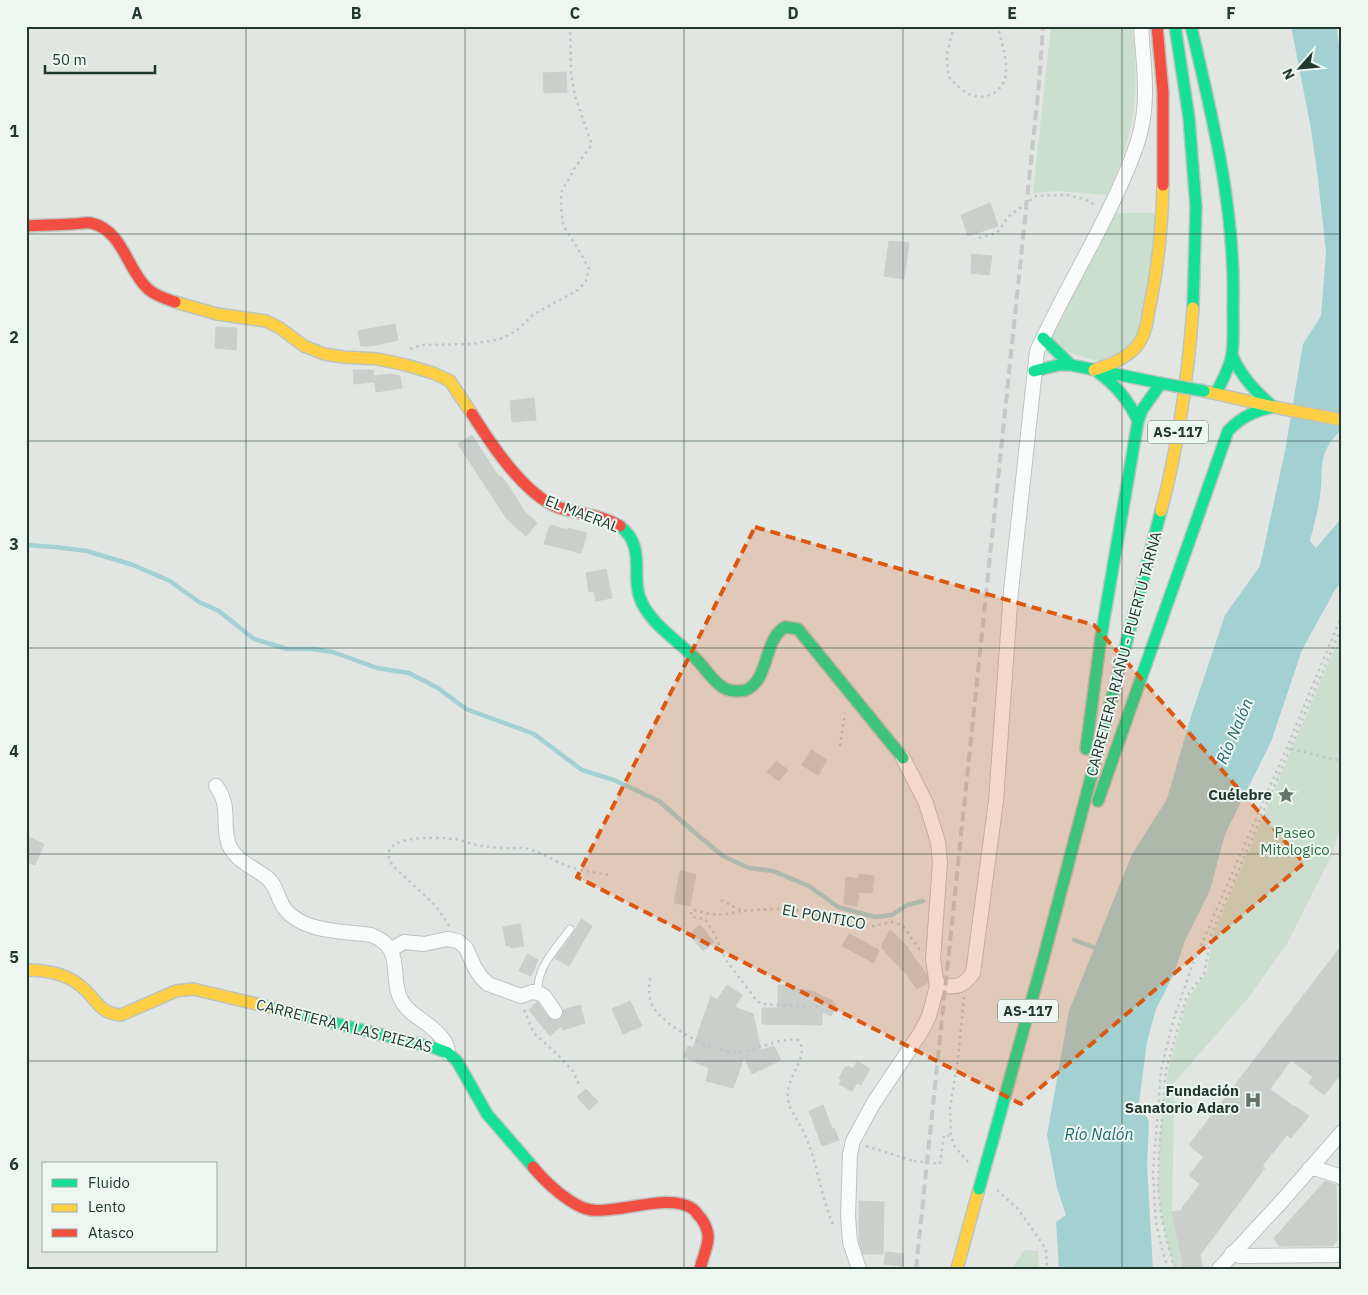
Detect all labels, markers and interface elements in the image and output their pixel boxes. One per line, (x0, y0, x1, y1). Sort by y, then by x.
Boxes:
text: A (132, 3, 143, 23)
text: B (351, 3, 362, 23)
text: C (570, 3, 580, 23)
text: D (787, 3, 799, 23)
text: E (1007, 3, 1017, 23)
text: F (1226, 3, 1236, 23)
scale bar (45, 42, 155, 74)
north arrow (1276, 42, 1326, 92)
text: 50 m (52, 50, 87, 69)
text: N (1278, 65, 1299, 83)
text: 1 (9, 121, 19, 141)
text: 2 (9, 327, 19, 347)
road number: AS-117 (1148, 421, 1208, 444)
street label: EL MAERAL (543, 491, 622, 536)
street label: CARRETERA RIAÑU - PUERTU TARNA (1082, 529, 1165, 778)
text: 3 (9, 534, 19, 554)
water label: Río Nalón (1211, 695, 1257, 767)
text: 4 (9, 741, 19, 761)
place label: Cuélebre (1208, 785, 1272, 804)
place icon: Cuélebre (1276, 785, 1296, 805)
park label: Paseo Mitologico (1260, 823, 1330, 859)
street label: EL PONTICO (781, 900, 867, 933)
text: 5 (9, 947, 19, 967)
street label: CARRETERA A LAS PIEZAS (254, 994, 434, 1057)
road number: AS-117 (998, 999, 1058, 1022)
place label: Fundación Sanatorio Adaro (1125, 1081, 1239, 1117)
hospital icon: Fundación Sanatorio Adaro (1243, 1090, 1263, 1110)
water label: Río Nalón (1064, 1124, 1134, 1144)
text: 6 (9, 1154, 19, 1174)
legend (42, 1162, 218, 1252)
text: Fluido (88, 1173, 130, 1192)
text: Lento (88, 1197, 126, 1216)
text: Atasco (88, 1223, 134, 1242)

